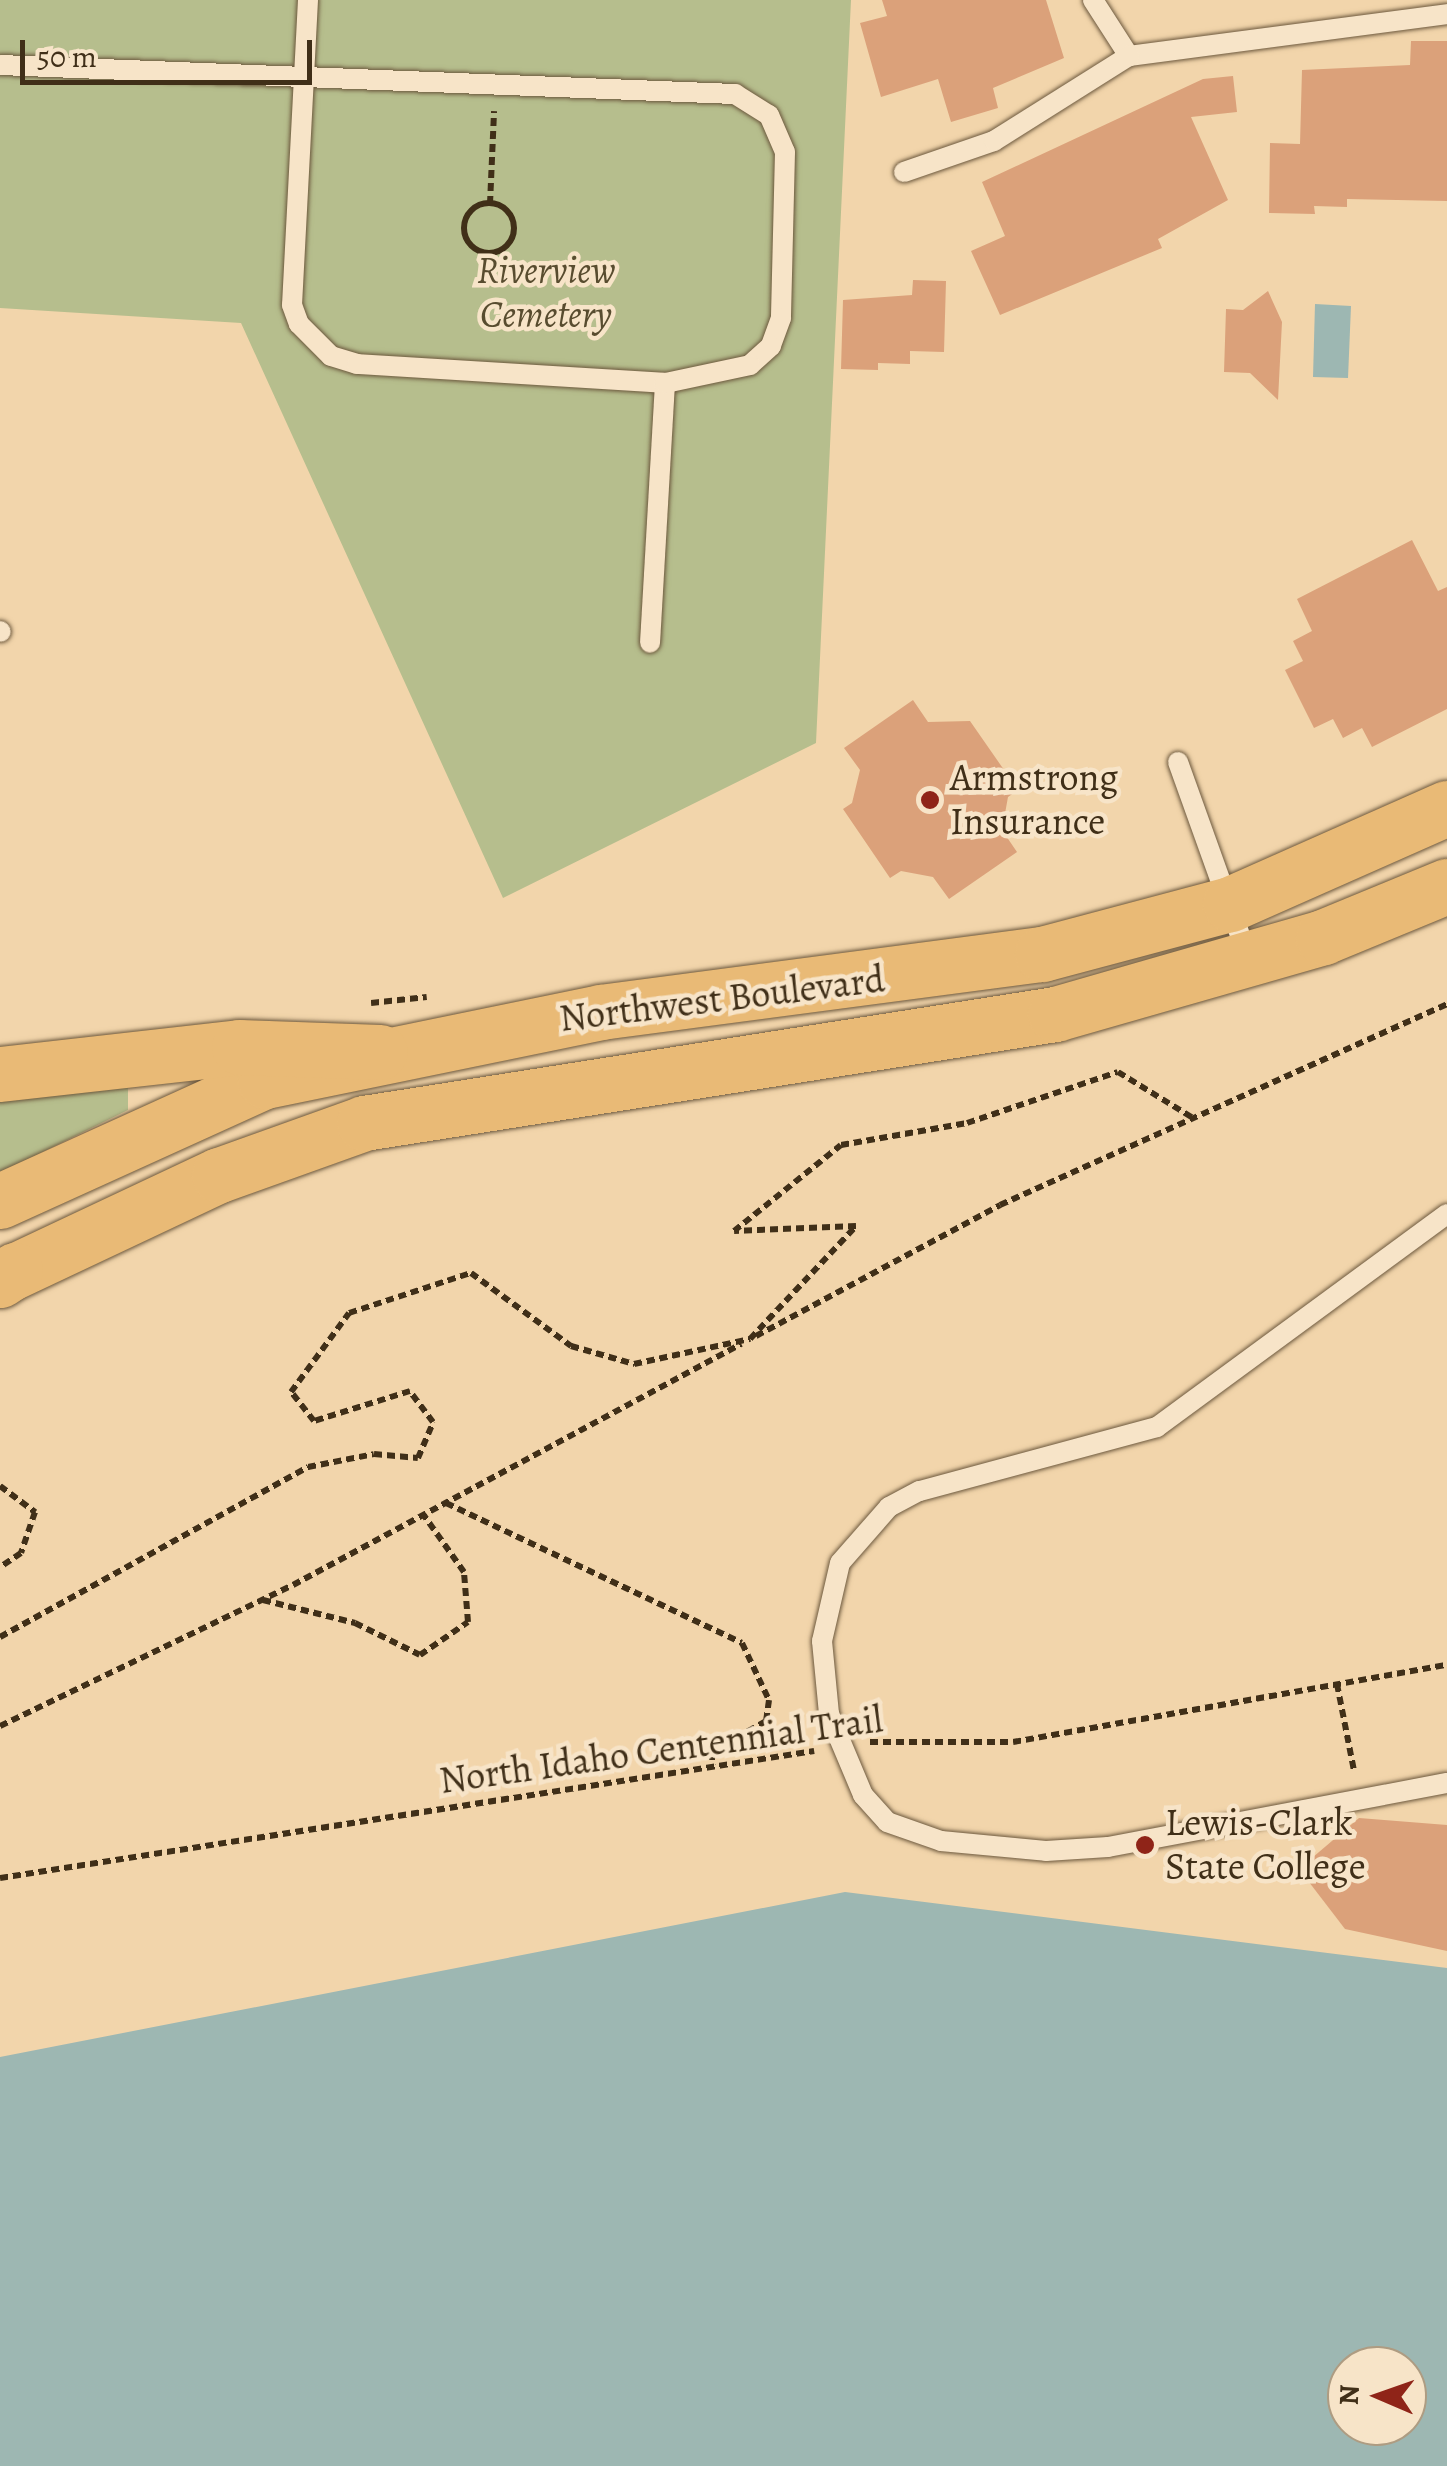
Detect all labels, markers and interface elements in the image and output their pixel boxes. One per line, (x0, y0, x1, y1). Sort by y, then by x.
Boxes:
scale bar (25, 20, 318, 82)
text: 50 m (37, 37, 97, 77)
park label: Riverview Cemetery (477, 248, 615, 338)
place label: Armstrong Insurance (950, 755, 1118, 844)
marker: Armstrong Insurance (919, 789, 941, 811)
street label: Northwest Boulevard (557, 956, 887, 1042)
street label: North Idaho Centennial Trail (437, 1696, 885, 1804)
place label: Lewis-Clark State College (1165, 1800, 1366, 1890)
marker: Lewis-Clark State College (1134, 1834, 1156, 1856)
north arrow (1327, 2346, 1427, 2446)
text: N (1330, 2384, 1368, 2406)

